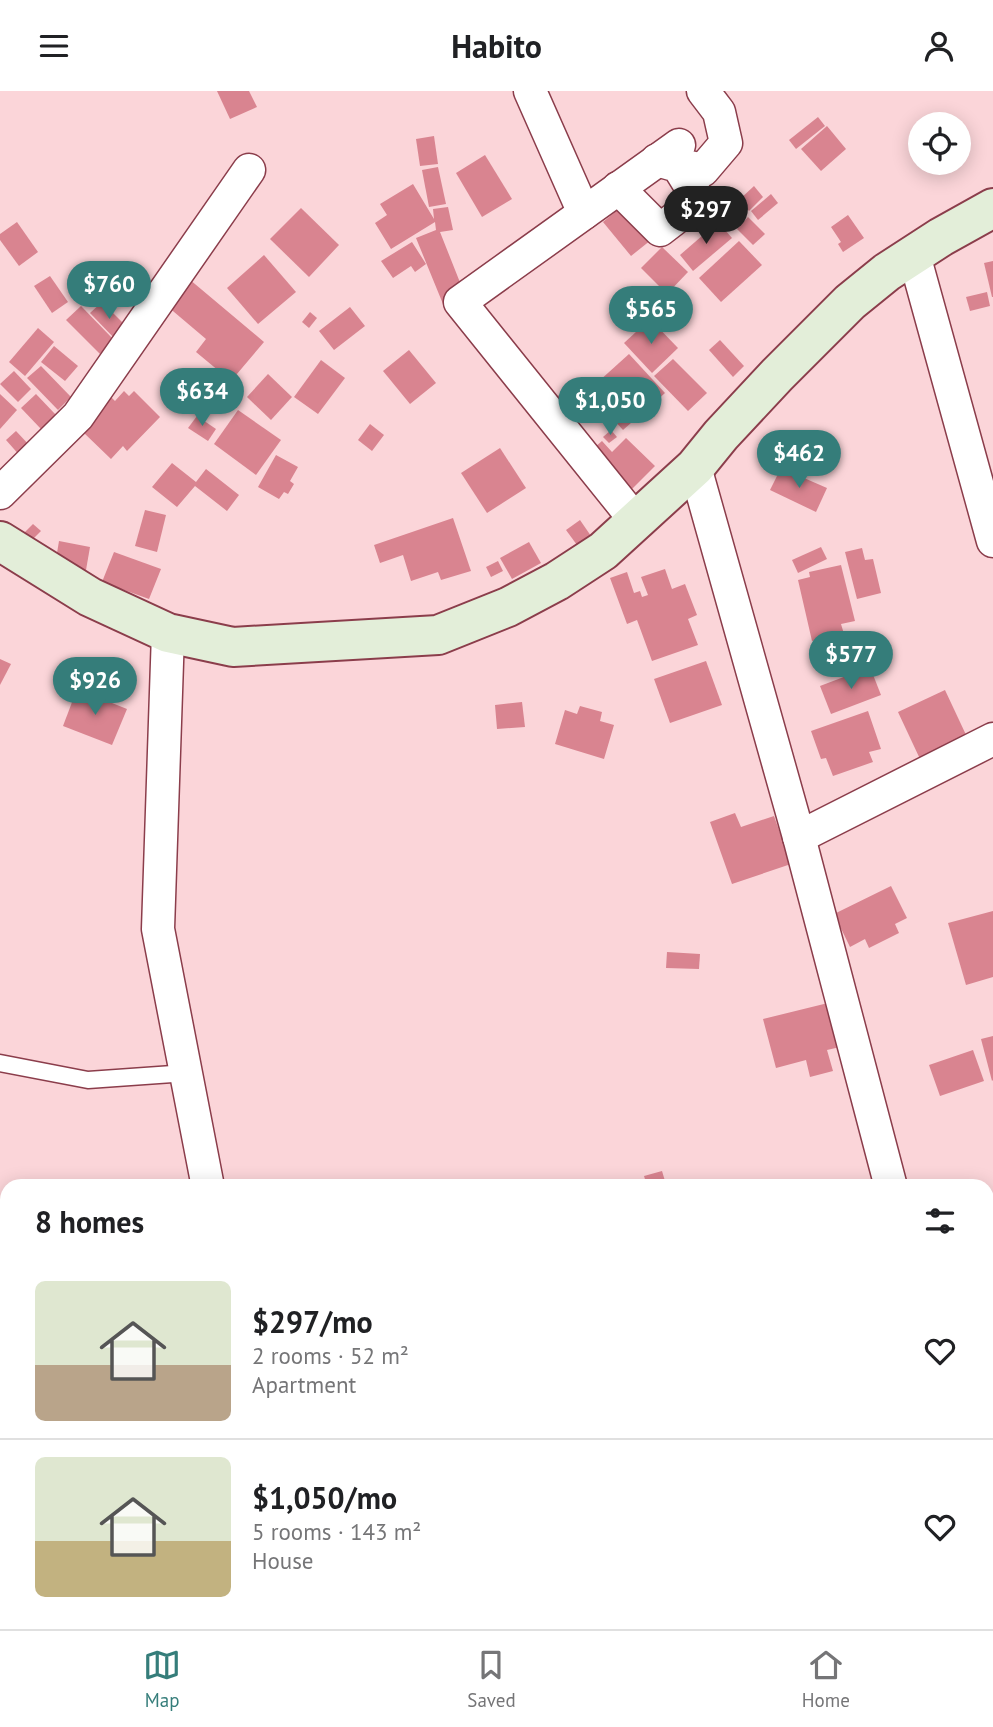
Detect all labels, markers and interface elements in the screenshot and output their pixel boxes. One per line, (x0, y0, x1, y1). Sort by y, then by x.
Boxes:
text: Habito (451, 25, 542, 67)
icon: menu (35, 27, 73, 65)
icon: person (920, 27, 958, 65)
map controls (908, 112, 971, 175)
button: locate (908, 112, 971, 175)
pin: $297 (665, 187, 747, 246)
text: $297 (680, 194, 732, 223)
pin: $760 (68, 261, 150, 321)
text: $760 (83, 269, 135, 298)
pin: $565 (610, 287, 692, 346)
text: $565 (625, 294, 677, 323)
pin: $634 (161, 369, 243, 428)
text: $634 (176, 376, 228, 405)
pin: $1,050 (553, 377, 667, 437)
text: $1,050 (574, 385, 646, 414)
pin: $462 (758, 431, 840, 490)
text: $462 (773, 438, 825, 467)
pin: $577 (810, 631, 892, 691)
text: $577 (825, 639, 877, 668)
pin: $926 (54, 657, 136, 717)
text: $926 (69, 665, 121, 694)
text: 8 homes (35, 1202, 144, 1241)
icon: filters (921, 1202, 959, 1240)
text: $297/mo (252, 1302, 373, 1341)
icon: home (91, 1309, 175, 1393)
icon: heart (921, 1332, 959, 1370)
text: 2 rooms · 52 m² (252, 1341, 409, 1370)
text: Apartment (252, 1370, 356, 1399)
text: $1,050/mo (252, 1478, 397, 1517)
icon: home (91, 1485, 175, 1569)
icon: heart (921, 1508, 959, 1546)
text: 5 rooms · 143 m² (252, 1517, 421, 1546)
text: House (252, 1546, 314, 1575)
tab: Map (143, 1646, 181, 1712)
tab: Saved (467, 1646, 516, 1712)
tab: Home (802, 1646, 850, 1712)

